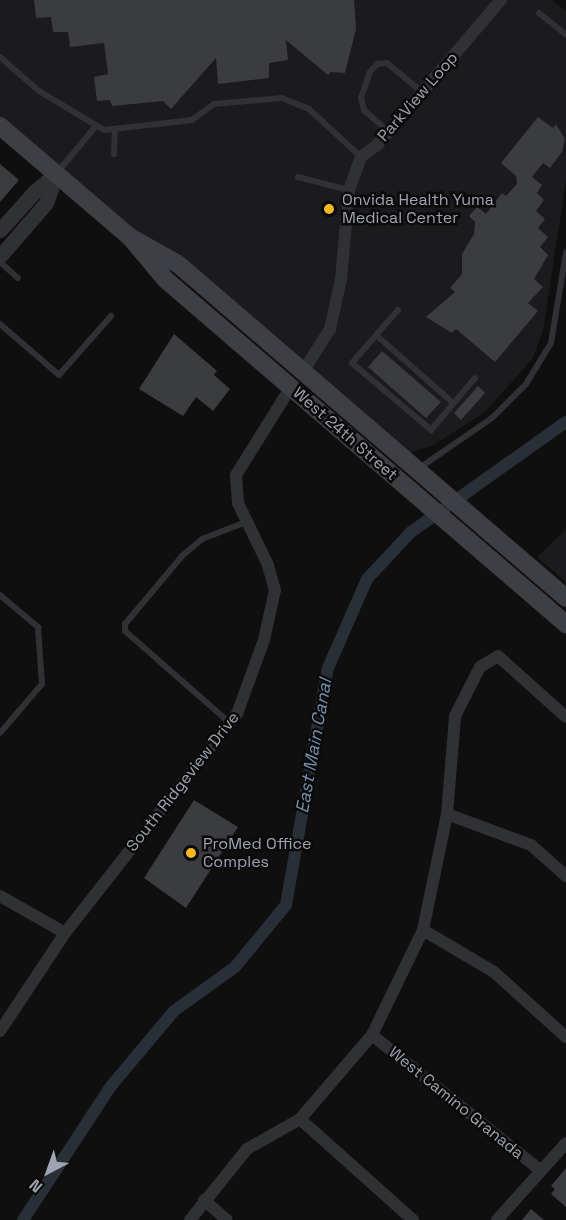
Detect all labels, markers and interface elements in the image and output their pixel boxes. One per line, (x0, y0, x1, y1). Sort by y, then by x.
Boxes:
street label: ParkView Loop (374, 48, 462, 146)
place label: Onvida Health Yuma Medical Center (342, 190, 494, 228)
marker: Onvida Health Yuma Medical Center (320, 200, 338, 218)
street label: West 24th Street (289, 383, 401, 485)
water label: East Main Canal (292, 677, 336, 815)
street label: South Ridgeview Drive (123, 708, 243, 856)
place label: ProMed Office Comples (203, 834, 311, 872)
marker: ProMed Office Comples (184, 846, 198, 860)
street label: West Camino Granada (385, 1043, 527, 1163)
north arrow (18, 1142, 78, 1202)
text: N (25, 1175, 47, 1197)

